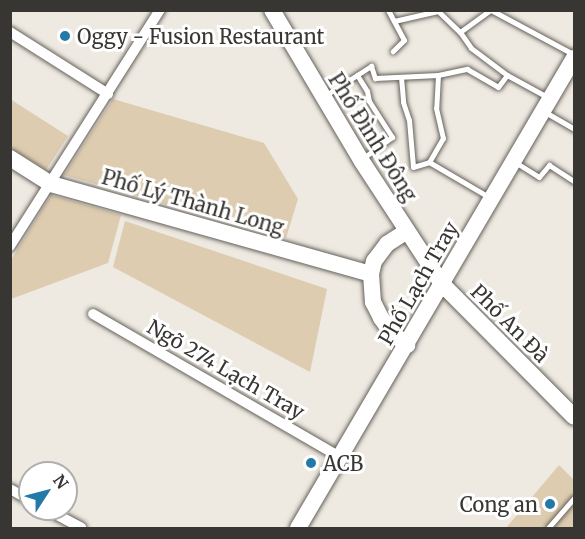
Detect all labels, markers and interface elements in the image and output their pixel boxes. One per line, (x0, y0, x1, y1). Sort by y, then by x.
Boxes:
place label: Oggy - Fusion Restaurant (77, 24, 324, 48)
marker: Oggy - Fusion Restaurant (58, 29, 72, 43)
street label: Phố Đình Đông (324, 68, 422, 206)
street label: Phố Lý Thành Long (99, 165, 287, 239)
street label: Phố Lạch Tray (373, 217, 463, 349)
street label: Phố An Đà (466, 279, 554, 367)
street label: Ngõ 274 Lạch Tray (143, 314, 309, 424)
place label: ACB (323, 451, 363, 475)
marker: ACB (304, 456, 318, 470)
north arrow (18, 461, 78, 521)
text: N (49, 471, 73, 493)
place label: Cong an (460, 492, 538, 516)
marker: Cong an (543, 497, 557, 511)

